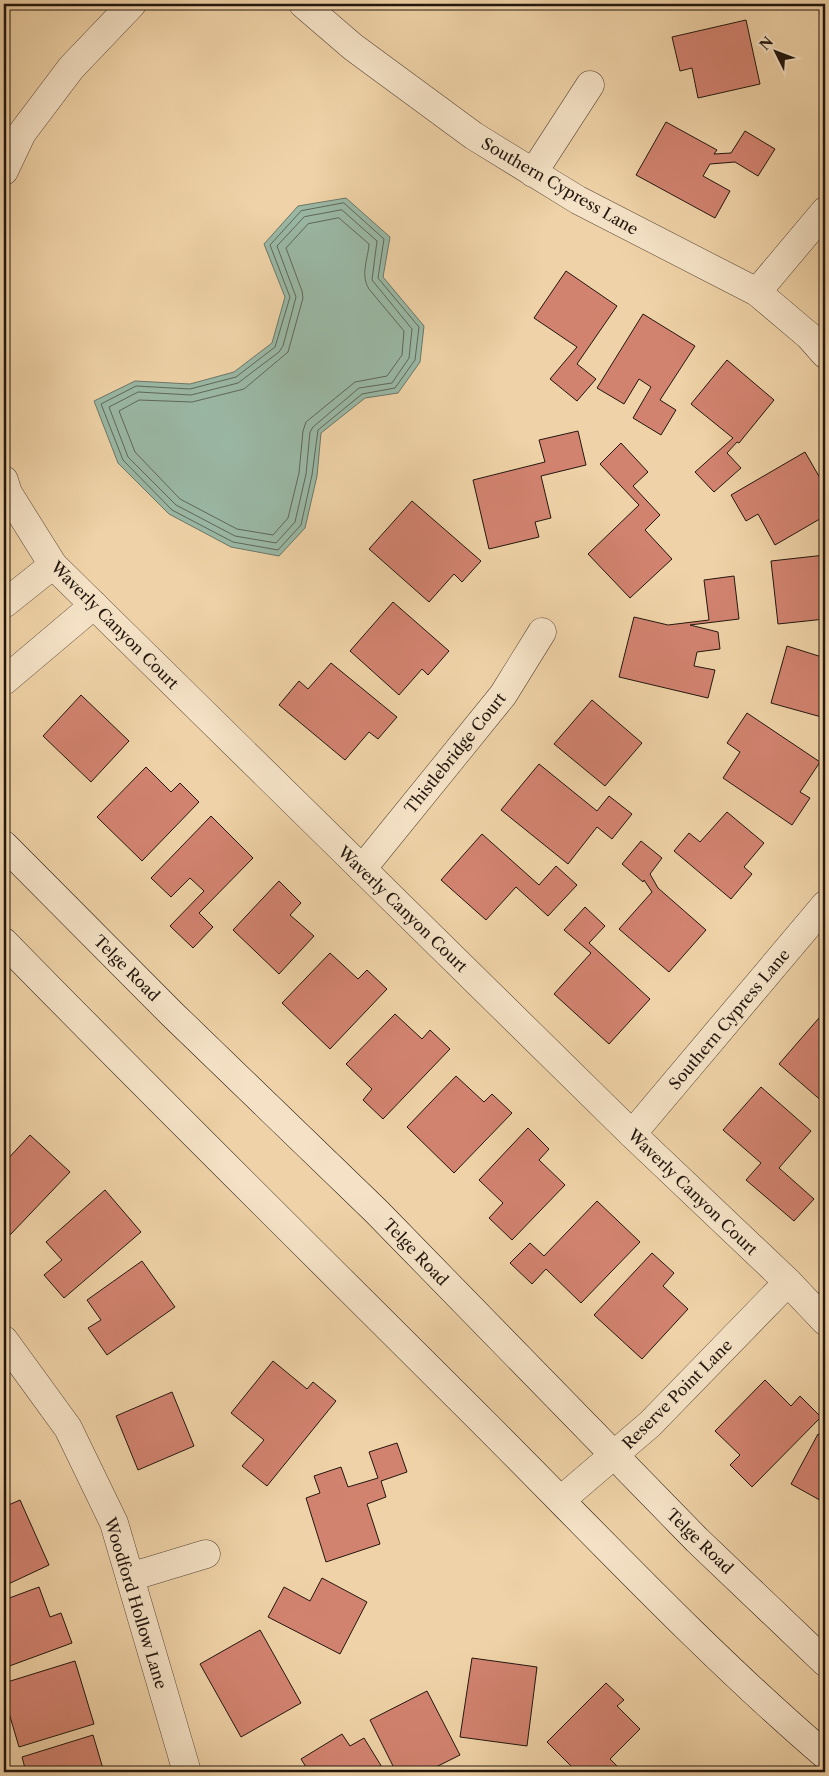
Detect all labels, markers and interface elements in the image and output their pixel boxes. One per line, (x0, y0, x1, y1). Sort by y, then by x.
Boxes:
north arrow (752, 28, 802, 78)
text: N (756, 33, 777, 54)
street label: Southern Cypress Lane (478, 133, 642, 239)
street label: Waverly Canyon Court (46, 556, 183, 693)
street label: Thistlebridge Court (400, 688, 510, 818)
street label: Waverly Canyon Court (333, 841, 472, 976)
street label: Telge Road (90, 931, 164, 1005)
street label: Southern Cypress Lane (664, 945, 794, 1093)
street label: Waverly Canyon Court (623, 1124, 762, 1259)
street label: Telge Road (379, 1214, 453, 1290)
street label: Reserve Point Lane (618, 1335, 736, 1453)
street label: Telge Road (662, 1504, 738, 1578)
street label: Woodford Hollow Lane (100, 1514, 172, 1691)

